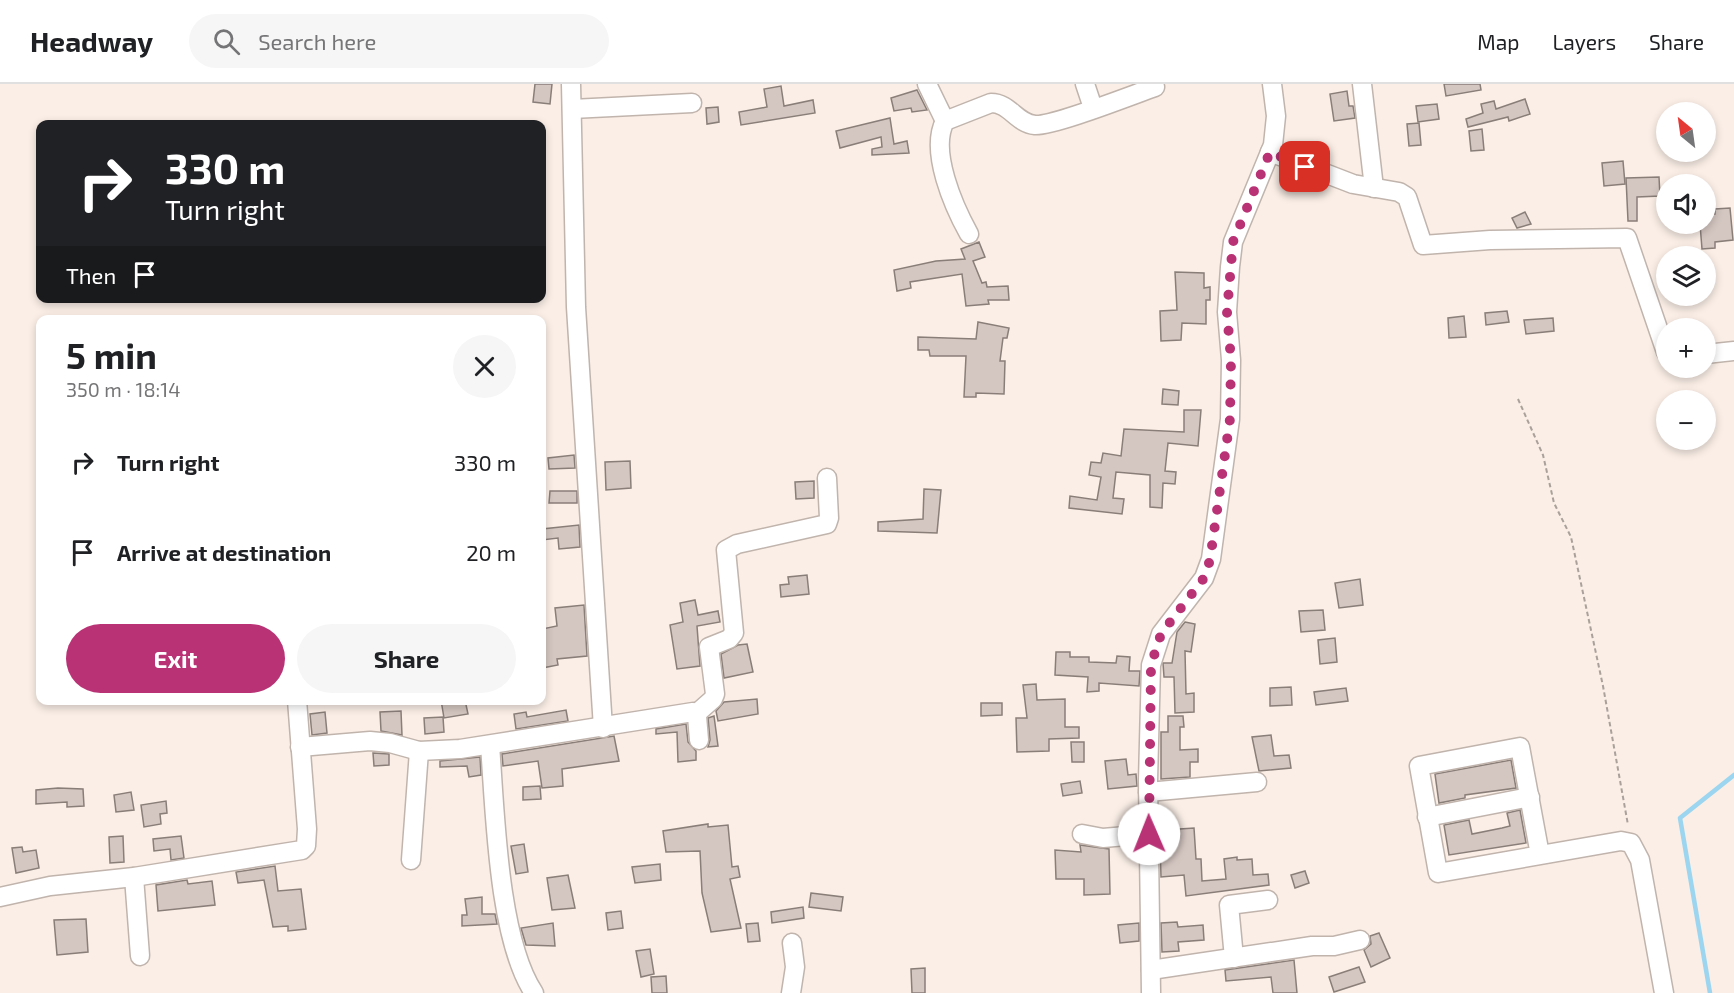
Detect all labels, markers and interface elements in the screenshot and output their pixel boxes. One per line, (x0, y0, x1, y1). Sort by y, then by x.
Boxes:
search box (189, 14, 609, 68)
text: Headway (30, 24, 153, 58)
icon: search (210, 25, 243, 58)
text: Search here (258, 28, 376, 54)
text: Map (1477, 29, 1519, 54)
text: Layers (1552, 29, 1616, 54)
text: Share (1649, 29, 1704, 54)
north arrow (1656, 102, 1716, 162)
map controls (1656, 102, 1716, 450)
pin (1279, 141, 1330, 192)
text: 330 m (165, 142, 285, 192)
icon: right (66, 144, 144, 222)
icon: arrive (1288, 150, 1321, 183)
button: sound (1656, 174, 1716, 234)
text: Turn right (165, 193, 285, 225)
button: layers (1656, 246, 1716, 306)
icon: arrive (128, 258, 161, 291)
text: Then (66, 262, 116, 288)
button: + (1656, 318, 1716, 378)
text: 5 min (66, 333, 157, 376)
button: close (453, 335, 516, 398)
text: 350 m · 18:14 (66, 377, 181, 401)
button: − (1656, 390, 1716, 450)
icon: right (66, 446, 99, 479)
text: Turn right (117, 449, 219, 475)
text: 330 m (454, 449, 516, 475)
icon: arrive (66, 536, 99, 569)
text: Arrive at destination (117, 539, 331, 565)
text: 20 m (466, 539, 516, 565)
button: Exit (66, 624, 285, 693)
button: Share (297, 624, 516, 693)
position arrow (1117, 802, 1181, 866)

